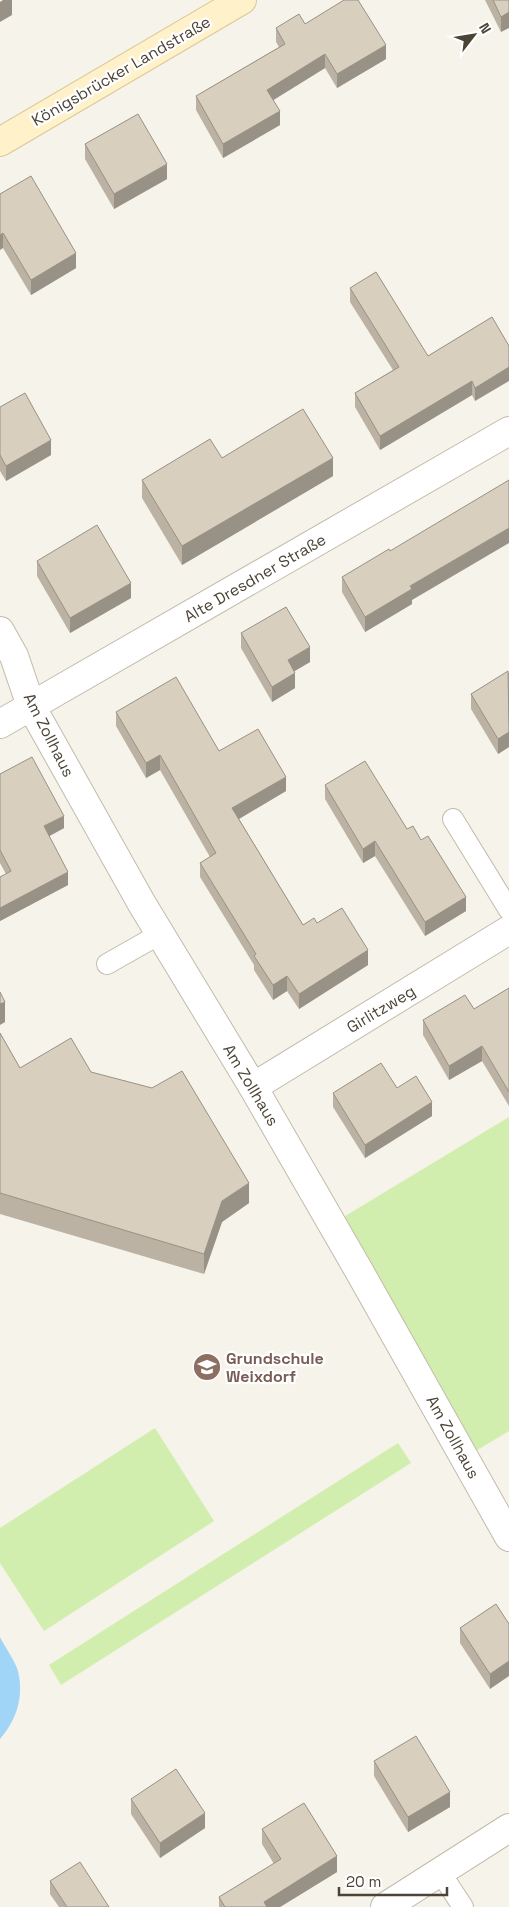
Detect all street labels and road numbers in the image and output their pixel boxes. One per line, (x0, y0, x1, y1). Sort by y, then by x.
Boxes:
street label: Königsbrücker Landstraße (28, 11, 214, 131)
street label: Alte Dresdner Straße (180, 529, 330, 627)
street label: Am Zollhaus (19, 689, 79, 781)
street label: Girlitzweg (343, 980, 419, 1038)
street label: Am Zollhaus (218, 1040, 284, 1130)
street label: Am Zollhaus (422, 1392, 484, 1482)

